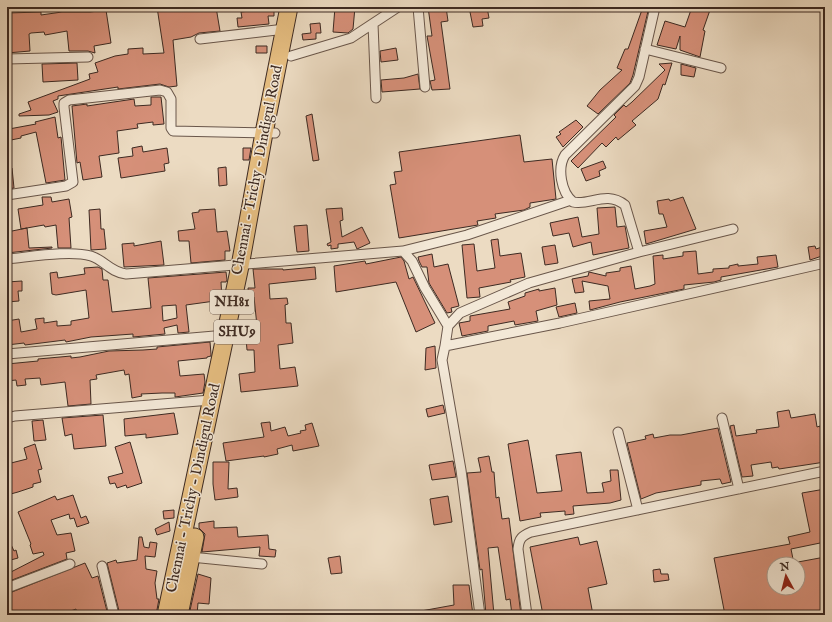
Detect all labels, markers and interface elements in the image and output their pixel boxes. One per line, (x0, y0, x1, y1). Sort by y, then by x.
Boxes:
street label: Chennai - Trichy - Dindigul Road (227, 63, 287, 276)
road number: NH81 (210, 290, 254, 314)
road number: SHU9 (214, 320, 260, 344)
street label: Chennai - Trichy - Dindigul Road (162, 381, 225, 594)
north arrow (766, 556, 806, 596)
text: N (778, 559, 791, 575)

